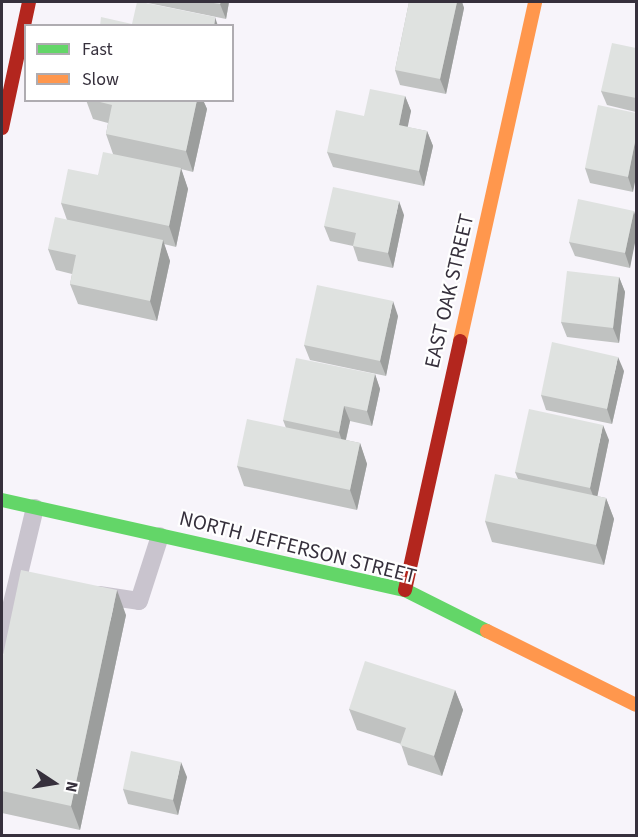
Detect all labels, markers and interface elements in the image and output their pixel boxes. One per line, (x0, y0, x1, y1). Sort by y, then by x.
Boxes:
legend (24, 24, 234, 102)
text: Fast (82, 37, 113, 62)
text: Slow (82, 67, 119, 92)
street label: EAST OAK STREET (419, 211, 479, 371)
street label: NORTH JEFFERSON STREET (177, 505, 419, 589)
north arrow (24, 753, 84, 813)
text: N (60, 779, 83, 794)

